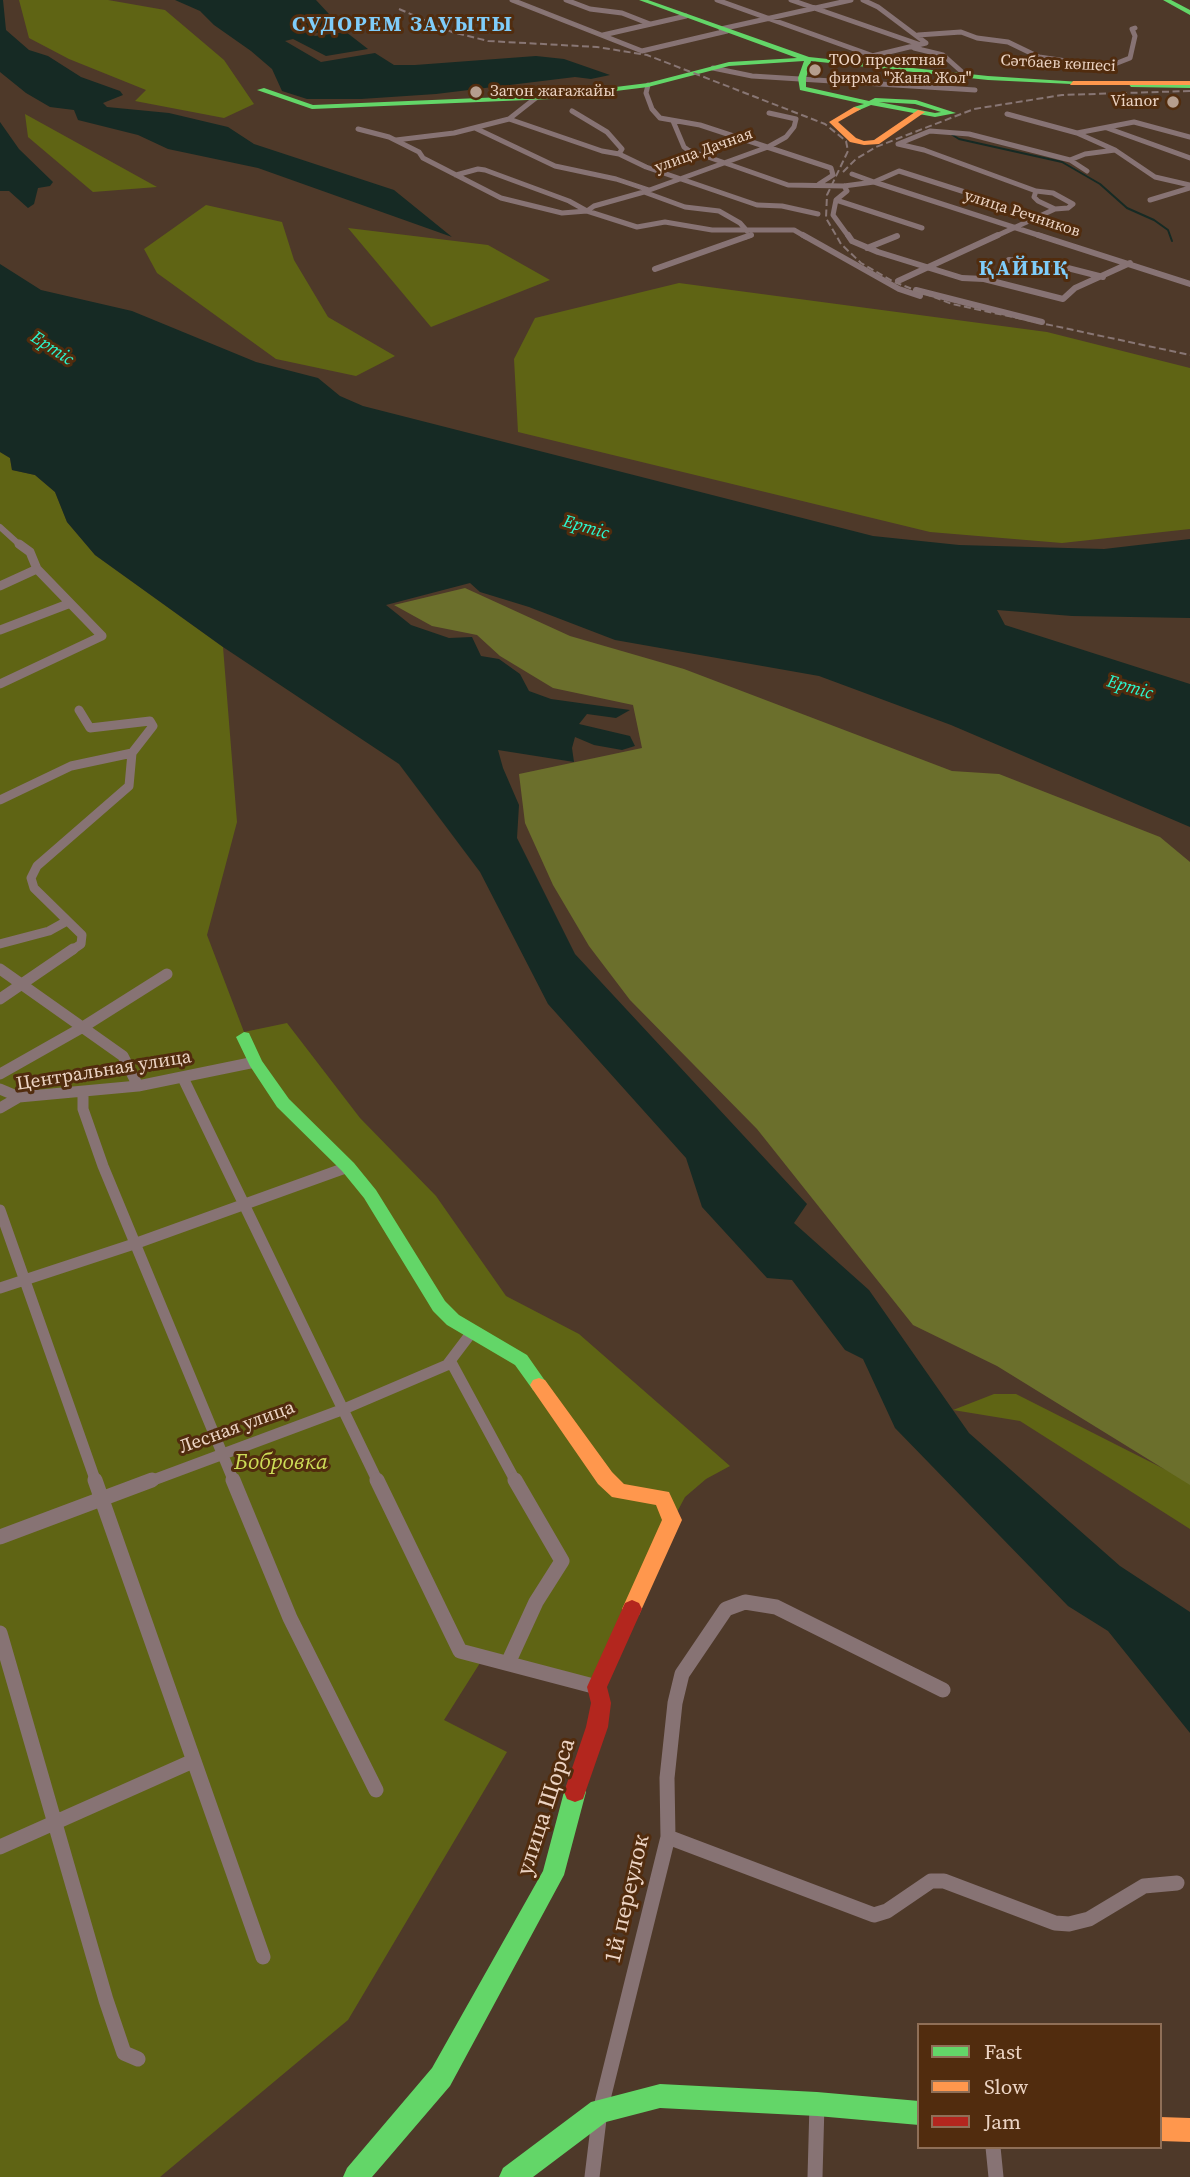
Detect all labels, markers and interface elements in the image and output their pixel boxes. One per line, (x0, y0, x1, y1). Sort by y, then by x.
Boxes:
district label: СУДОРЕМ ЗАУЫТЫ (294, 13, 512, 39)
place label: ТОО проектная фирма "Жана Жол" (829, 51, 972, 89)
street label: Сәтбаев көшесі (1000, 51, 1116, 77)
marker: ТОО проектная фирма "Жана Жол" (807, 62, 823, 78)
place label: Затон жағажайы (490, 82, 615, 102)
marker: Затон жағажайы (468, 84, 484, 100)
place label: Vianor (1111, 92, 1159, 112)
marker: Vianor (1165, 94, 1181, 110)
street label: улица Дачная (652, 124, 756, 178)
street label: улица Речников (962, 186, 1082, 242)
district label: ҚАЙЫҚ (979, 257, 1069, 283)
water label: Ертіс (26, 327, 78, 371)
water label: Ертіс (560, 511, 612, 545)
water label: Ертіс (1104, 671, 1156, 705)
street label: Центральная улица (15, 1046, 193, 1096)
street label: Лесная улица (176, 1397, 298, 1459)
park label: Бобровка (234, 1449, 328, 1477)
street label: улица Щорса (512, 1735, 582, 1879)
street label: 1й переулок (600, 1832, 656, 1966)
legend (917, 2023, 1162, 2149)
text: Fast (984, 2037, 1022, 2066)
text: Slow (984, 2072, 1028, 2101)
text: Jam (984, 2107, 1021, 2136)

